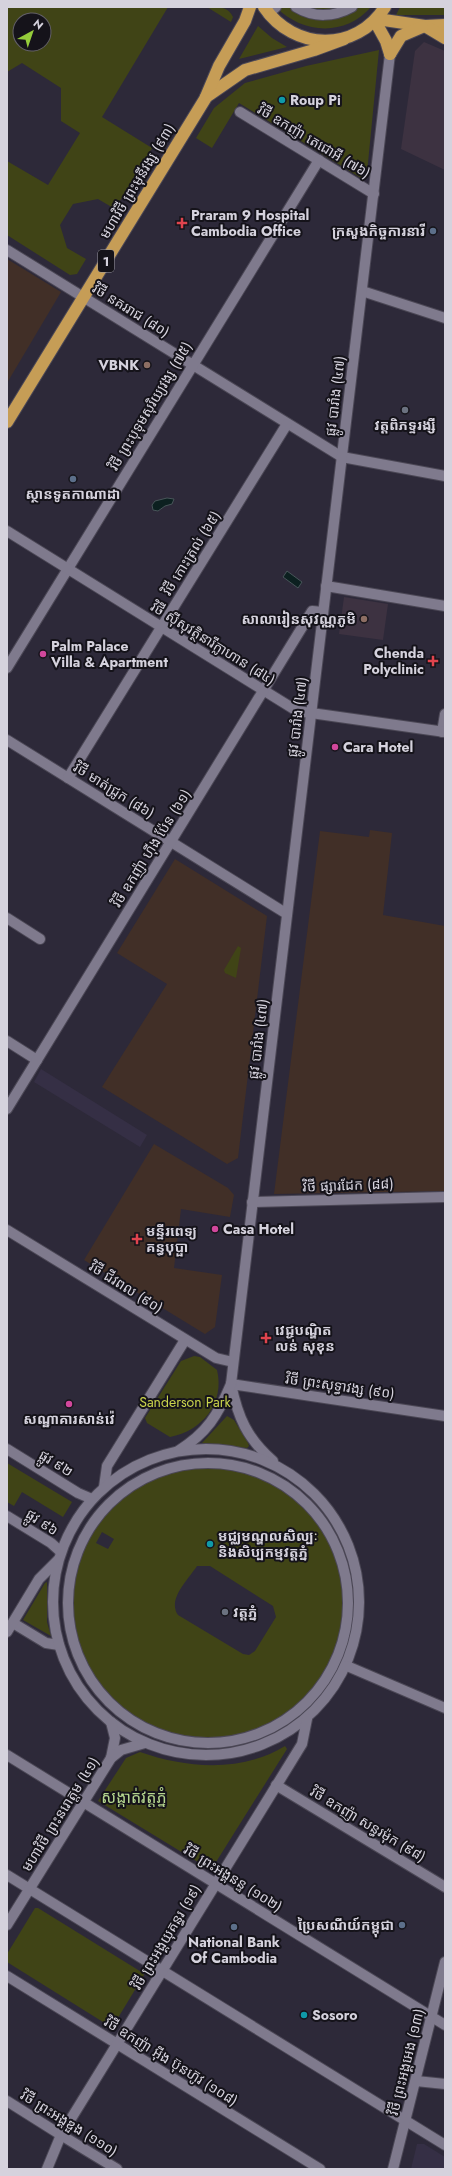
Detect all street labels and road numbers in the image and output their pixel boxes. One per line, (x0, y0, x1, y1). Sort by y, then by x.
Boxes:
street label: វិថី ឧកញ៉ា តេជោអី (៧៦) (253, 99, 374, 183)
street label: មហាវិថី ព្រះមុនីវង្ស (៩៣) (95, 120, 179, 242)
road number: 1 (98, 250, 114, 272)
street label: វិថី នគររាជ (៨០) (88, 278, 173, 342)
street label: វិថី ព្រះបុទុមសុរិយ្យវង្ស (៧៥) (103, 338, 196, 475)
street label: ផ្លូវ បារាំង (៤៧) (320, 355, 352, 438)
street label: វិថី កោះត្រល់ (៦៥) (157, 507, 225, 600)
street label: វិថី ស៊ីសុវត្ថិនារីក្លាហាន (៨៤) (146, 596, 279, 690)
street label: ផ្លូវ បារាំង (៤៧) (282, 676, 314, 759)
street label: វិថី មាត់ជ្រូក (៨៦) (69, 757, 158, 823)
street label: វិថី ឧកញ៉ា ហ៊ីង ប៉ែន (៦១) (106, 785, 195, 911)
street label: ផ្លូវ បារាំង (៤៧) (243, 998, 275, 1081)
street label: វិថី ផ្សារដែក (៨៨) (302, 1173, 394, 1197)
street label: វិថី ជីវពល (៩០) (85, 1256, 167, 1318)
street label: វិថី ព្រះសុទ្ធាវង្ស (៩០) (284, 1368, 396, 1404)
street label: ផ្លូវ ៩២ (34, 1445, 77, 1483)
street label: ផ្លូវ ៩៦ (21, 1504, 62, 1542)
street label: មហាវិថី ព្រះនរោត្តម (៤១) (17, 1753, 103, 1875)
street label: វិថី ឧកញ៉ា សន្ធរម៉ុក (៩៨) (306, 1781, 429, 1866)
street label: វិថី ព្រះអង្គនន្ទ (១០២) (179, 1839, 286, 1916)
street label: វិថី ព្រះអង្គយុគន្ធរ (១៩) (126, 1881, 205, 1994)
street label: វិថី ព្រះអង្គអេង (១៣) (383, 2007, 429, 2118)
street label: វិថី ឧកញ៉ា អ៊ីង ប៊ុនហ៊ូវ (១០៨) (100, 2011, 242, 2110)
street label: វិថី ព្រះអង្គឌួង (១១០) (16, 2085, 121, 2161)

